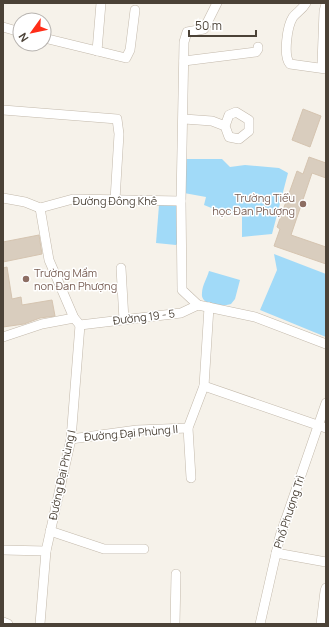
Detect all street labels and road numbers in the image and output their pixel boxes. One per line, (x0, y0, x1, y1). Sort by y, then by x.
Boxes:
street label: Đường Đông Khê (73, 193, 158, 208)
street label: Đường 19 - 5 (112, 305, 176, 328)
street label: Đường Đại Phùng II (83, 421, 178, 444)
street label: Đường Đại Phùng I (45, 429, 78, 521)
street label: Phố Phượng Trì (270, 473, 307, 550)

